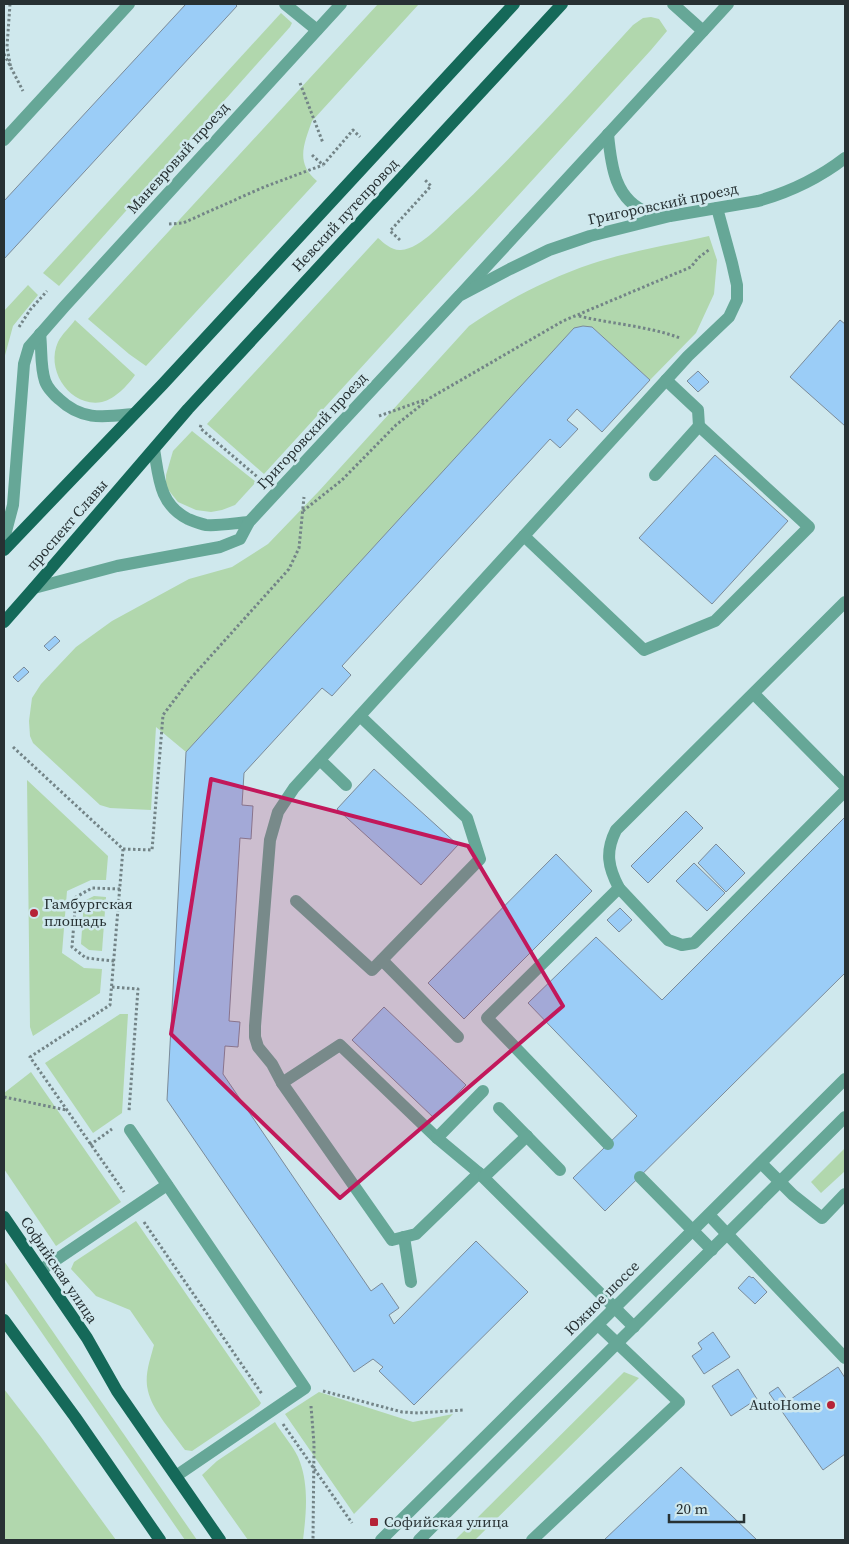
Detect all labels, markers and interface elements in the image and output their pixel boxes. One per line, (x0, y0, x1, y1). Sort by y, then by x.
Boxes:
street label: Маневровый проезд (122, 97, 234, 218)
street label: Невский путепровод (286, 153, 403, 276)
street label: Григоровский проезд (586, 177, 740, 230)
street label: Григоровский проезд (252, 367, 372, 494)
street label: проспект Славы (21, 475, 112, 575)
place label: Гамбургская площадь (44, 893, 133, 931)
marker: Гамбургская площадь (28, 907, 40, 919)
street label: Софийская улица (16, 1212, 103, 1328)
street label: Южное шоссе (559, 1255, 644, 1340)
place label: AutoHome (749, 1394, 821, 1415)
marker: AutoHome (825, 1399, 837, 1411)
scale bar (669, 1492, 744, 1524)
text: 20 m (676, 1498, 708, 1519)
place label: Софийская улица (384, 1511, 509, 1532)
marker: Софийская улица (368, 1516, 380, 1528)

